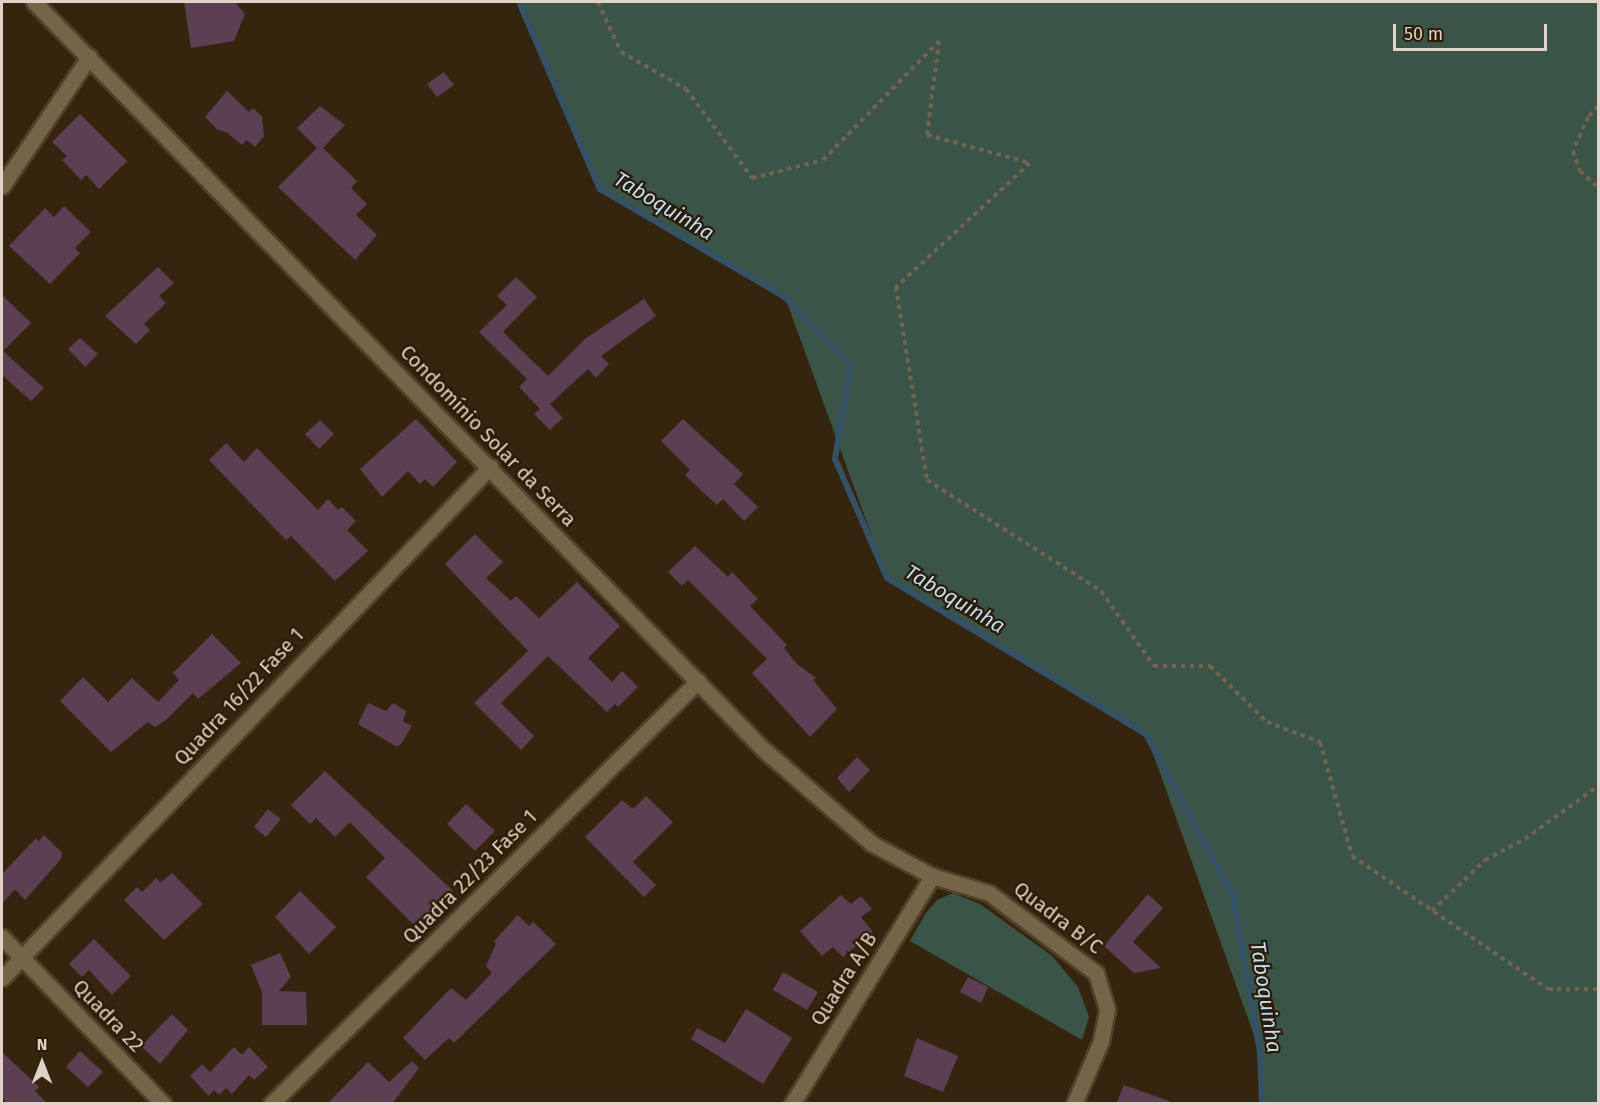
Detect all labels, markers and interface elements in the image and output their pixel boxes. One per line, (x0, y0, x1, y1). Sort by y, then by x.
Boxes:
scale bar (1396, 12, 1550, 50)
text: 50 m (1404, 23, 1443, 45)
water label: Taboquinha (609, 166, 719, 246)
street label: Condomínio Solar da Serra (395, 340, 581, 532)
water label: Taboquinha (900, 559, 1010, 639)
street label: Quadra 16/22 Fase 1 (169, 623, 309, 771)
street label: Quadra 22/23 Fase 1 (398, 805, 542, 949)
street label: Quadra B/C (1009, 877, 1107, 959)
street label: Quadra A/B (806, 928, 882, 1030)
water label: Taboquinha (1245, 940, 1287, 1054)
street label: Quadra 22 (68, 975, 148, 1057)
north arrow (12, 1033, 72, 1093)
text: N (37, 1035, 47, 1054)

